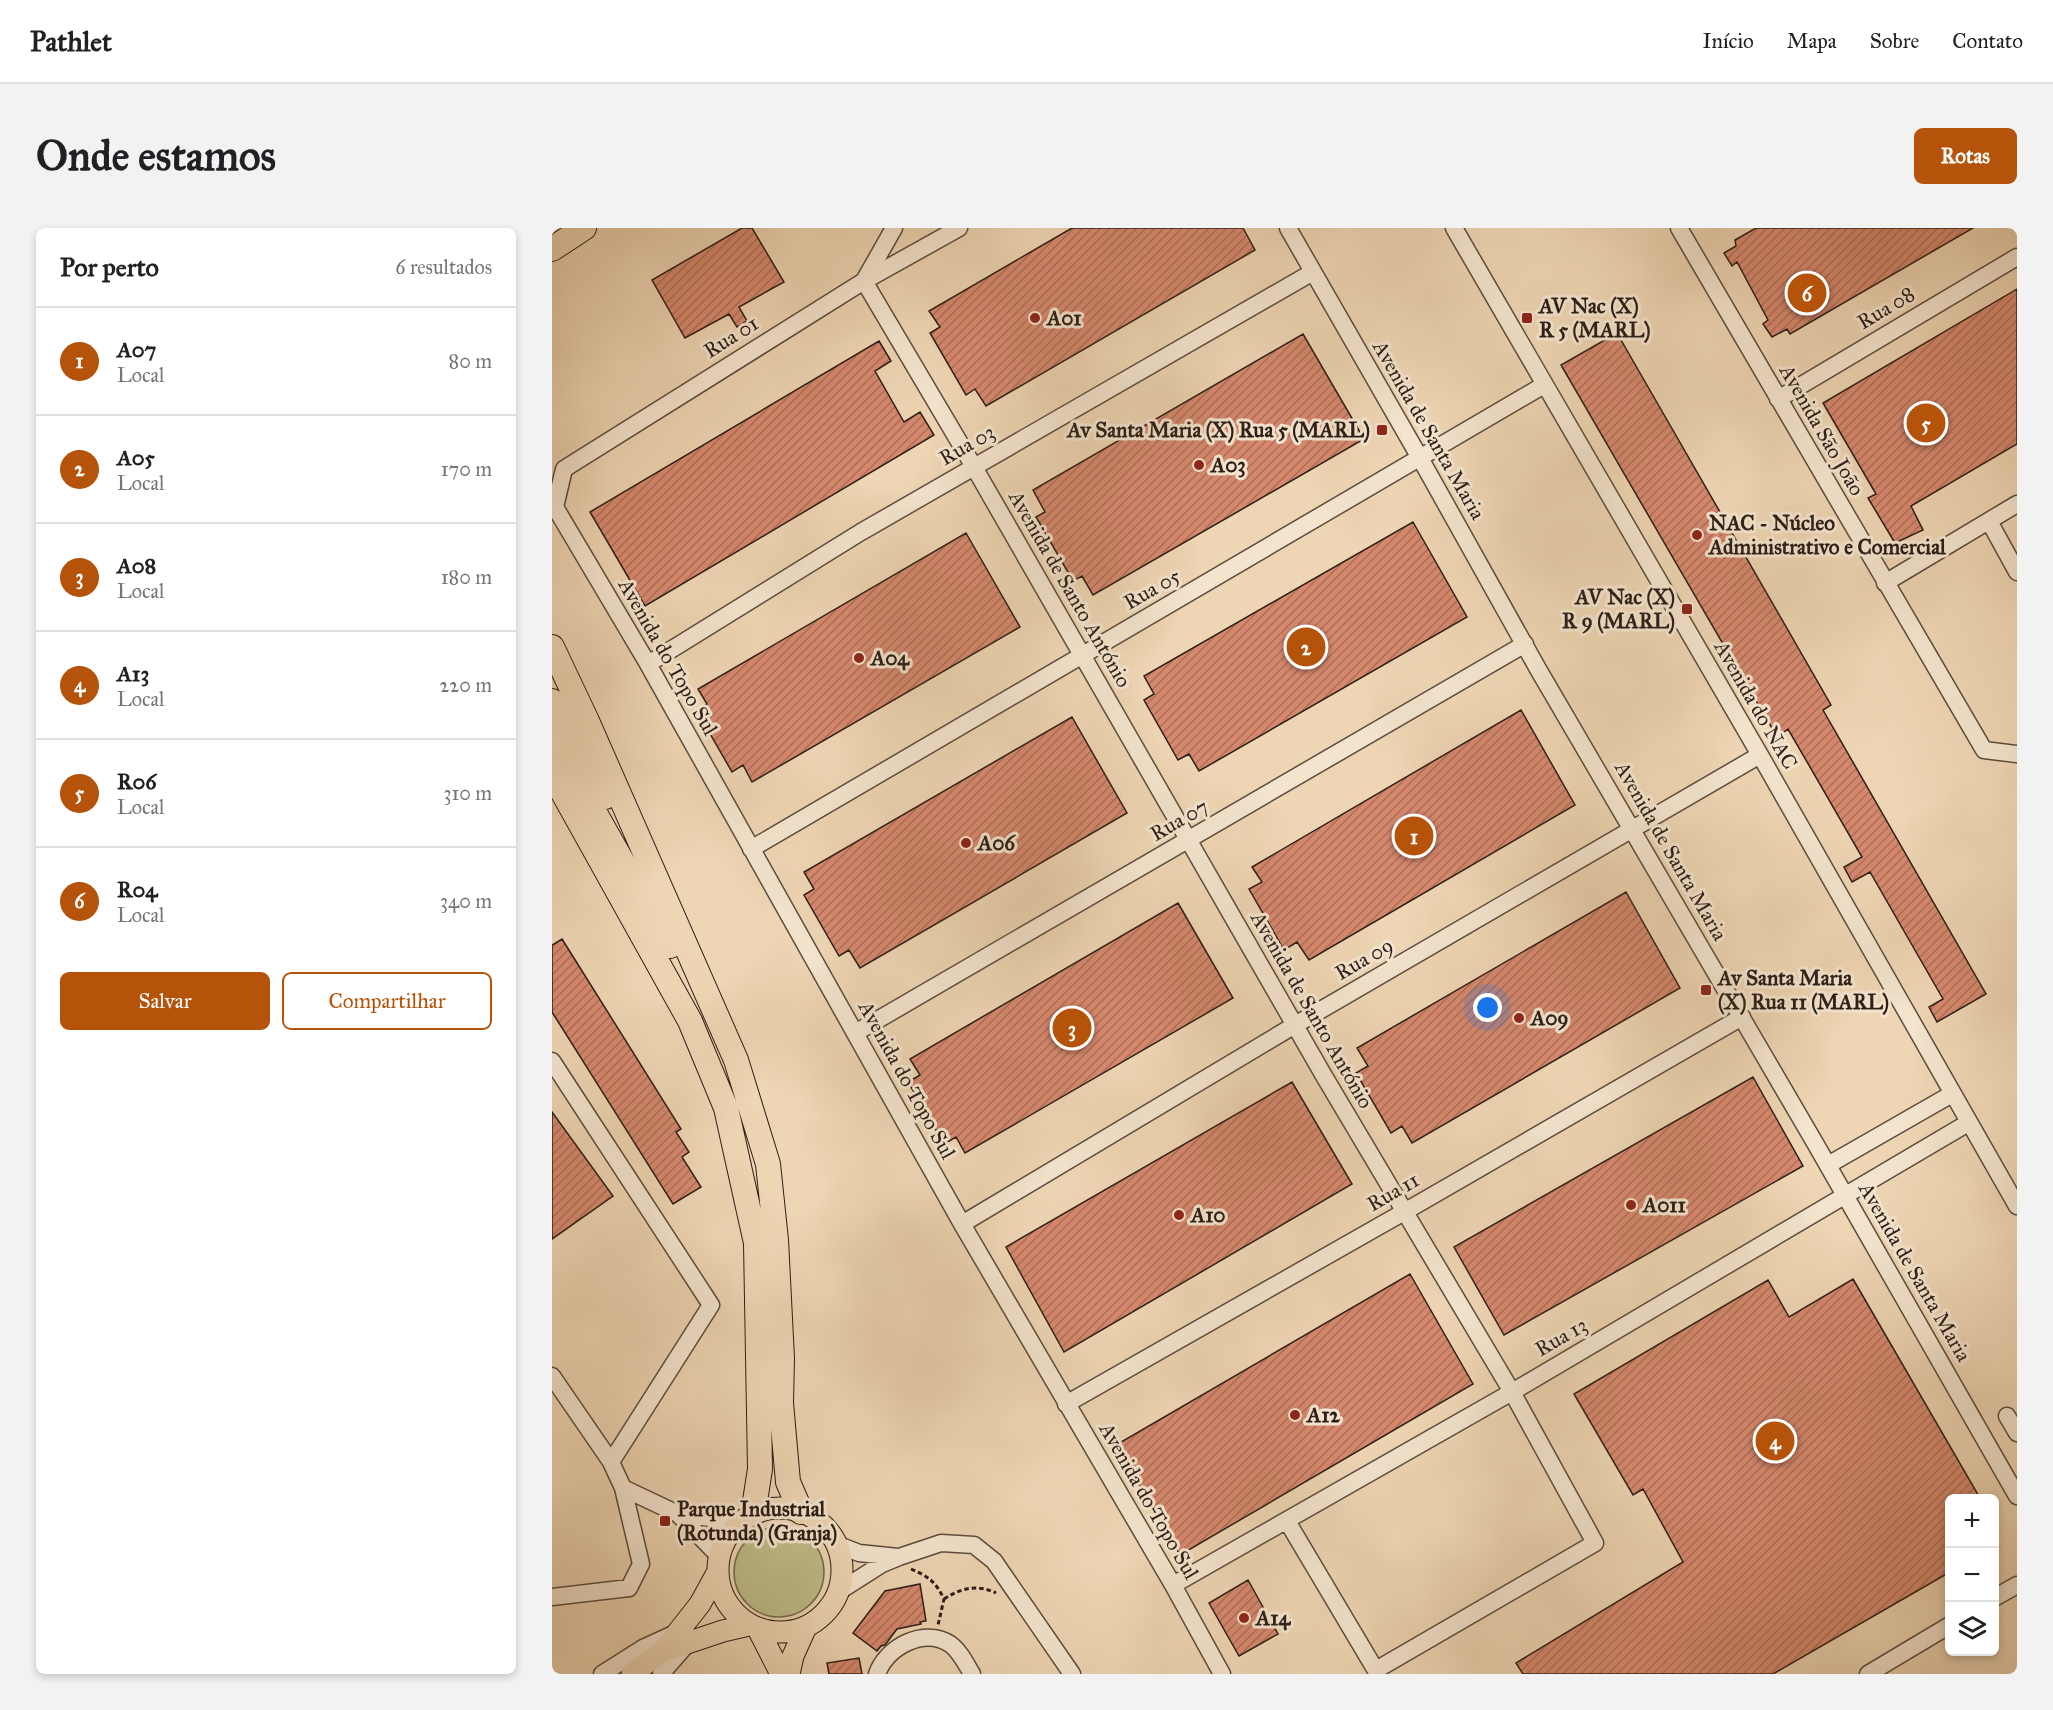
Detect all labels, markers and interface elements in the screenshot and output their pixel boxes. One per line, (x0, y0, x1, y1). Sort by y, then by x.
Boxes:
text: Pathlet (30, 24, 112, 59)
text: Início (1703, 28, 1754, 54)
text: Mapa (1787, 28, 1837, 54)
text: Sobre (1870, 28, 1919, 54)
text: Contato (1952, 28, 2023, 54)
button: Rotas (1914, 128, 2017, 184)
text: Onde estamos (36, 130, 276, 182)
text: Por perto (60, 251, 159, 283)
text: 6 resultados (395, 255, 492, 279)
pin: 6 (1788, 270, 1826, 316)
street label: Rua 08 (1852, 281, 1920, 335)
place label: AV Nac (X) R 5 (MARL) (1537, 293, 1650, 343)
place label: A01 (1045, 305, 1081, 331)
street label: Rua 01 (699, 310, 763, 364)
marker: A01 (1028, 311, 1042, 325)
marker: AV Nac (X) R 5 (MARL) (1520, 311, 1534, 325)
street label: Avenida de Santa Maria (1367, 335, 1491, 524)
text: A07 (117, 336, 156, 363)
text: 1 (76, 349, 83, 373)
text: 80 m (449, 349, 492, 373)
street label: Avenida São João (1773, 359, 1870, 501)
text: Local (117, 363, 164, 387)
pin: 5 (1906, 400, 1946, 446)
place label: Av Santa Maria (X) Rua 5 (MARL) (1065, 417, 1370, 443)
street label: Rua 03 (935, 419, 999, 471)
marker: Av Santa Maria (X) Rua 5 (MARL) (1375, 423, 1389, 437)
text: A05 (117, 444, 155, 471)
place label: A03 (1209, 452, 1246, 478)
text: 2 (75, 457, 84, 481)
text: 170 m (441, 457, 492, 481)
marker: A03 (1192, 458, 1206, 472)
text: Local (117, 471, 164, 495)
street label: Avenida de Santo António (1003, 485, 1137, 692)
place label: NAC - Núcleo Administrativo e Comercial (1707, 510, 1947, 560)
marker: NAC - Núcleo Administrativo e Comercial (1690, 528, 1704, 542)
text: A08 (117, 552, 156, 579)
street label: Rua 05 (1119, 562, 1185, 616)
text: 3 (76, 565, 84, 589)
text: 180 m (441, 565, 492, 589)
street label: Avenida do Topo Sul (612, 573, 724, 740)
text: Local (117, 579, 164, 603)
place label: AV Nac (X) R 9 (MARL) (1562, 584, 1675, 634)
marker: AV Nac (X) R 9 (MARL) (1680, 602, 1694, 616)
pin: 2 (1286, 624, 1326, 670)
street label: Avenida do NAC (1708, 635, 1803, 774)
place label: A04 (869, 645, 910, 671)
marker: A04 (852, 651, 866, 665)
text: A13 (117, 660, 149, 687)
text: 4 (74, 673, 85, 697)
text: 220 m (440, 673, 492, 697)
text: Local (117, 687, 164, 711)
street label: Avenida de Santa Maria (1609, 756, 1733, 945)
text: R06 (117, 768, 157, 795)
text: 5 (75, 781, 84, 805)
text: 310 m (443, 781, 492, 805)
street label: Rua 07 (1145, 793, 1213, 847)
text: Local (117, 795, 164, 819)
pin: 1 (1394, 814, 1434, 858)
place label: A06 (976, 830, 1016, 856)
marker: A06 (959, 836, 973, 850)
text: R04 (117, 876, 158, 903)
text: 6 (74, 889, 85, 913)
text: 340 m (440, 889, 492, 913)
text: Local (117, 903, 164, 927)
street label: Avenida de Santo António (1245, 906, 1379, 1113)
street label: Rua 09 (1330, 932, 1398, 986)
place label: Av Santa Maria (X) Rua 11 (MARL) (1716, 965, 1889, 1015)
button: Salvar (60, 972, 270, 1030)
button: Compartilhar (282, 972, 492, 1030)
marker: Av Santa Maria (X) Rua 11 (MARL) (1699, 983, 1713, 997)
your location (1473, 993, 1502, 1022)
street label: Avenida do Topo Sul (852, 996, 961, 1164)
place label: A09 (1529, 1005, 1569, 1031)
pin: 3 (1052, 1006, 1092, 1050)
marker: A09 (1512, 1011, 1526, 1025)
street label: Rua 11 (1362, 1167, 1424, 1217)
street label: Avenida de Santa Maria (1853, 1177, 1977, 1366)
place label: A011 (1641, 1192, 1686, 1218)
marker: A011 (1624, 1198, 1638, 1212)
place label: A10 (1189, 1202, 1226, 1228)
marker: A10 (1172, 1208, 1186, 1222)
street label: Rua 13 (1530, 1312, 1592, 1362)
place label: A12 (1305, 1402, 1340, 1428)
marker: A12 (1288, 1408, 1302, 1422)
street label: Avenida do Topo Sul (1093, 1417, 1205, 1584)
pin: 4 (1756, 1418, 1794, 1464)
map controls (1945, 1494, 1999, 1656)
button: + (1945, 1494, 1999, 1548)
place label: Parque Industrial (Rotunda) (Granja) (677, 1496, 837, 1546)
marker: Parque Industrial (Rotunda) (Granja) (658, 1514, 672, 1528)
button: − (1945, 1548, 1999, 1602)
button: layers (1945, 1602, 1999, 1656)
place label: A14 (1254, 1605, 1291, 1631)
marker: A14 (1237, 1611, 1251, 1625)

